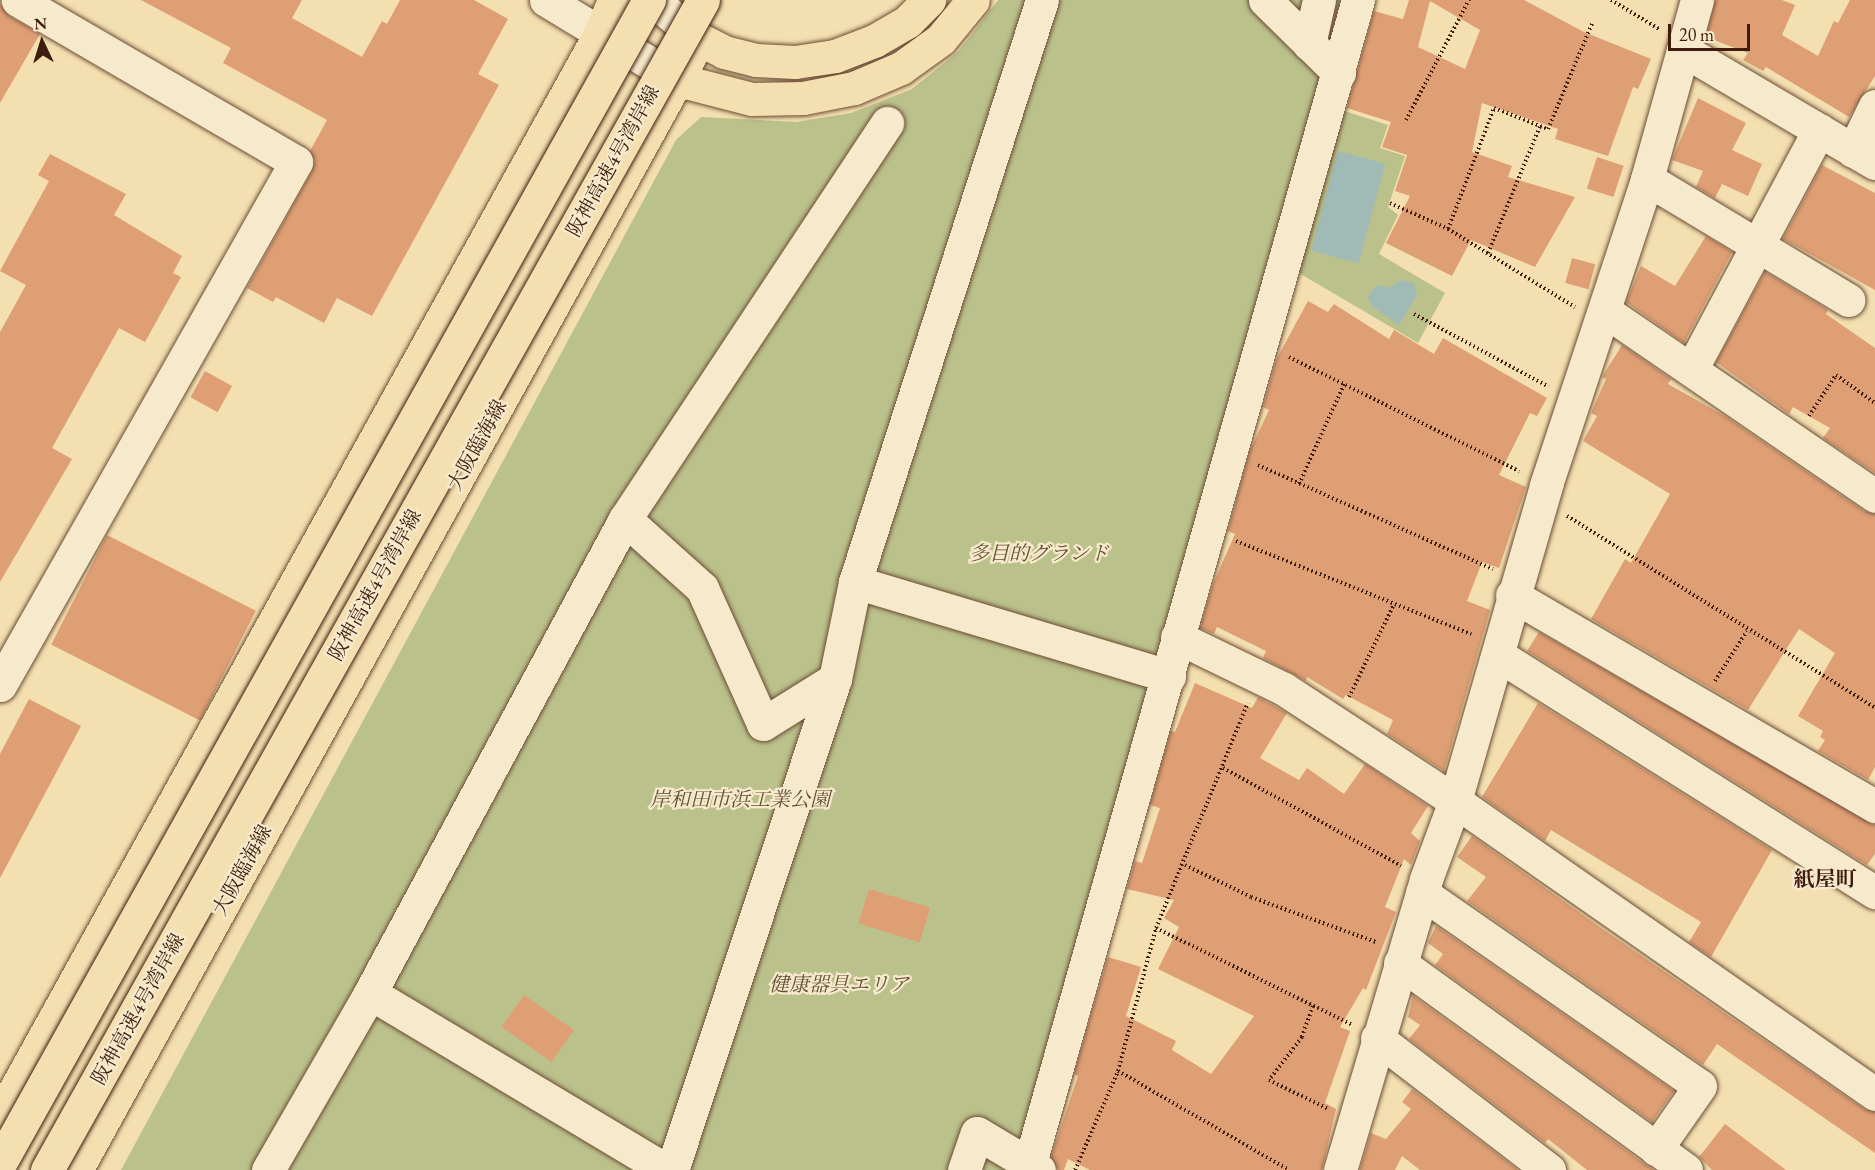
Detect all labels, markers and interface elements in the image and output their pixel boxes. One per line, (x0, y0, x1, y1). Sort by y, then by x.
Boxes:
north arrow (12, 12, 72, 72)
scale bar (1671, 12, 1754, 50)
text: N (34, 13, 48, 34)
text: 20 m (1679, 23, 1714, 46)
street label: 阪神高速4号湾岸線 (561, 81, 665, 241)
street label: 大阪臨海線 (442, 395, 512, 495)
street label: 阪神高速4号湾岸線 (323, 505, 427, 665)
park label: 多目的グランド (969, 541, 1109, 565)
park label: 岸和田市浜工業公園 (650, 787, 830, 811)
street label: 大阪臨海線 (207, 820, 277, 920)
district label: 紙屋町 (1794, 866, 1856, 892)
street label: 阪神高速4号湾岸線 (86, 929, 190, 1089)
park label: 健康器具エリア (769, 972, 909, 996)

